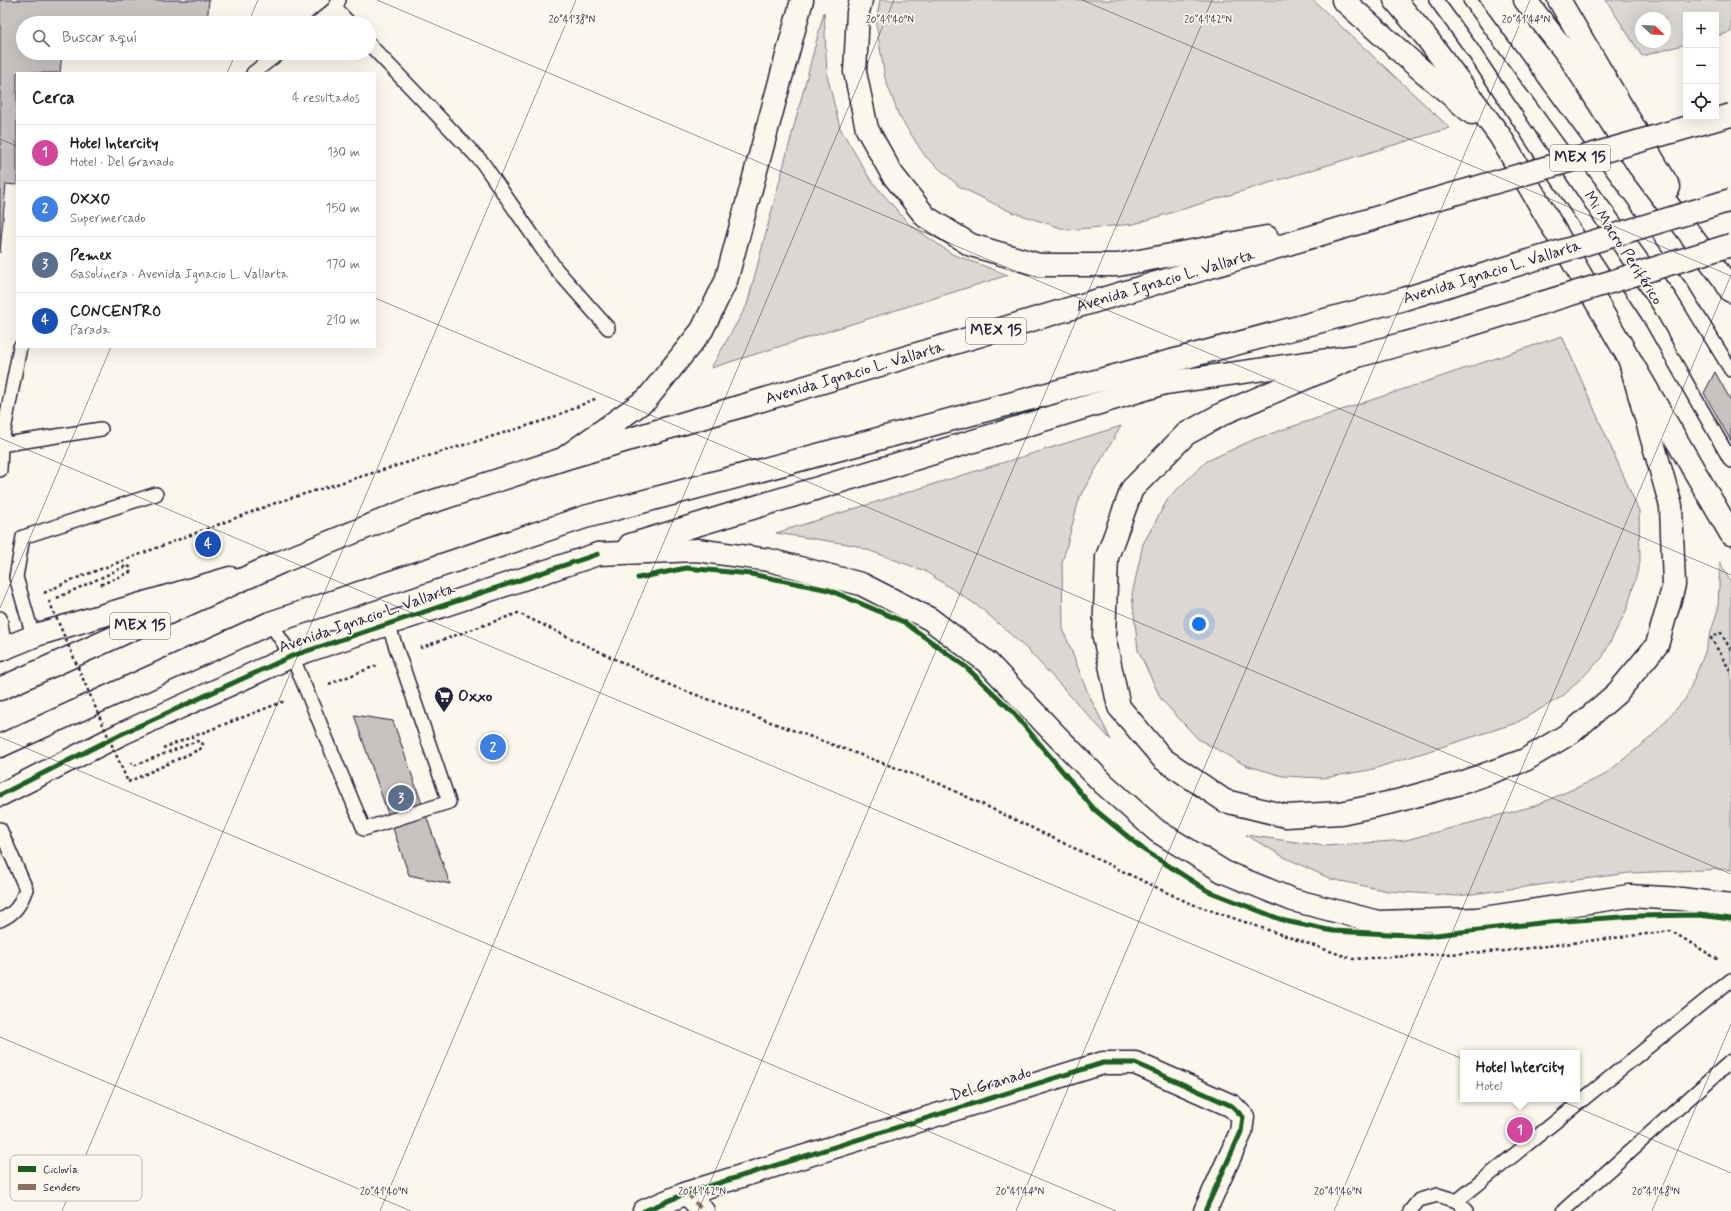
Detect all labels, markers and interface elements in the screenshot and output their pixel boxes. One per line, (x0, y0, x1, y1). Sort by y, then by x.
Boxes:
north arrow (1635, 12, 1671, 48)
map controls (1683, 12, 1719, 120)
button: + (1683, 12, 1719, 48)
text: 20°41'38"N (549, 13, 596, 27)
text: 20°41'40"N (866, 13, 914, 27)
text: 20°41'42"N (1184, 13, 1232, 27)
text: 20°41'44"N (1502, 13, 1551, 27)
search box (16, 16, 376, 60)
icon: search (30, 27, 52, 49)
text: Buscar aquí (62, 28, 137, 48)
button: − (1683, 48, 1719, 84)
button: locate (1683, 84, 1719, 120)
text: Cerca (32, 87, 75, 109)
text: 4 resultados (292, 90, 360, 107)
text: Hotel Intercity (70, 134, 159, 154)
text: 1 (42, 144, 48, 161)
text: 130 m (327, 144, 360, 161)
road number: MEX 15 (1550, 145, 1610, 171)
text: Hotel · Del Granado (70, 154, 174, 171)
street label: Mi Macro Periférico (1578, 187, 1668, 309)
text: OXXO (70, 190, 110, 210)
text: 2 (42, 200, 48, 217)
text: 150 m (326, 200, 360, 217)
text: Supermercado (70, 210, 146, 227)
street label: Avenida Ignacio L. Vallarta (1400, 235, 1584, 309)
street label: Avenida Ignacio L. Vallarta (1073, 244, 1258, 317)
text: Pemex (70, 246, 112, 266)
text: 3 (42, 256, 48, 273)
text: 170 m (326, 256, 360, 273)
text: Gasolinera · Avenida Ignacio L. Vallarta (70, 266, 288, 283)
text: CONCENTRO (70, 302, 161, 322)
text: 4 (41, 312, 49, 329)
text: 210 m (326, 312, 360, 329)
road number: MEX 15 (966, 318, 1026, 344)
text: Parada (70, 322, 110, 339)
street label: Avenida Ignacio L. Vallarta (763, 336, 947, 409)
pin: 4 (195, 529, 221, 559)
street label: Avenida Ignacio L. Vallarta (276, 578, 458, 658)
road number: MEX 15 (110, 613, 170, 639)
your location (1189, 614, 1209, 634)
supermarket icon: Oxxo (433, 685, 455, 713)
place label: Oxxo (458, 686, 493, 707)
pin: 2 (480, 732, 506, 762)
pin: 3 (388, 783, 414, 813)
popup (1460, 1050, 1580, 1102)
text: Hotel Intercity (1476, 1058, 1564, 1078)
street label: Del Granado (948, 1062, 1034, 1106)
text: Hotel (1476, 1078, 1502, 1095)
pin: 1 (1507, 1115, 1533, 1145)
legend (10, 1155, 142, 1201)
text: Ciclovía (43, 1163, 78, 1177)
text: Sendero (43, 1181, 80, 1195)
text: 20°41'40"N (360, 1185, 408, 1199)
text: 20°41'42"N (678, 1185, 726, 1199)
text: 20°41'44"N (996, 1185, 1045, 1199)
text: 20°41'46"N (1314, 1185, 1362, 1199)
text: 20°41'48"N (1632, 1185, 1680, 1199)

